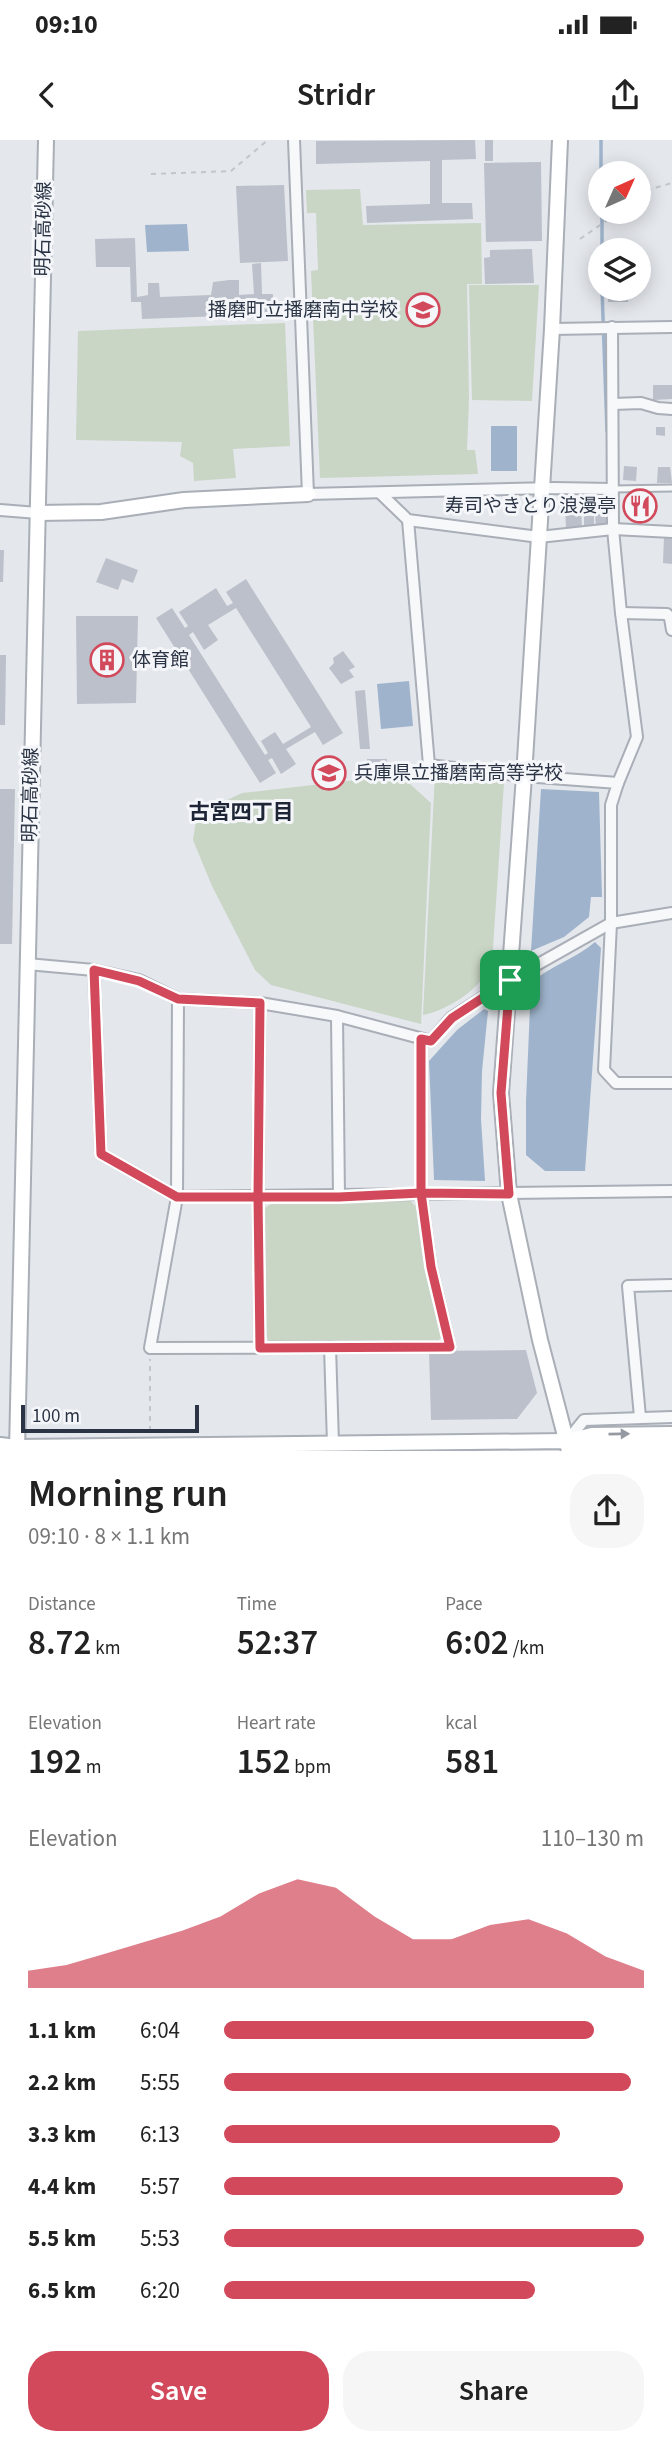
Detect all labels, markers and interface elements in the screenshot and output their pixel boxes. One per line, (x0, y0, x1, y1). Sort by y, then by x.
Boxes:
text: 09:10 (35, 6, 98, 43)
text: Stridr (297, 72, 375, 118)
icon: back (28, 76, 66, 114)
icon: share (606, 76, 644, 114)
north arrow (588, 161, 651, 224)
map controls (588, 161, 651, 301)
street label: 明石高砂線 (30, 181, 58, 277)
button: layers (588, 238, 651, 301)
school or university icon: 播磨町立播磨南中学校 (404, 291, 442, 329)
place label: 播磨町立播磨南中学校 (208, 297, 398, 324)
restaurant icon: 寿司やきとり浪漫亭 (621, 487, 659, 525)
place label: 寿司やきとり浪漫亭 (445, 493, 616, 520)
building icon: 体育館 (88, 641, 126, 679)
place label: 体育館 (132, 647, 189, 674)
street label: 明石高砂線 (17, 747, 45, 843)
school or university icon: 兵庫県立播磨南高等学校 (310, 754, 348, 792)
place label: 兵庫県立播磨南高等学校 (354, 760, 563, 787)
district label: 古宮四丁目 (189, 797, 294, 827)
pin (480, 950, 540, 1010)
icon: arrive (491, 961, 529, 999)
scale bar (21, 1402, 200, 1434)
text: 100 m (32, 1403, 80, 1430)
one-way arrow (608, 1428, 630, 1440)
text: Morning run (28, 1467, 228, 1521)
button: share (570, 1474, 644, 1548)
text: 09:10 · 8 × 1.1 km (28, 1520, 190, 1553)
text: Distance (28, 1591, 96, 1618)
text: Time (237, 1591, 277, 1618)
text: Pace (445, 1591, 483, 1618)
text: 8.72 (28, 1618, 92, 1668)
text: 52:37 (237, 1618, 318, 1668)
text: 6:02 (445, 1618, 509, 1668)
text: km (92, 1635, 120, 1662)
text: /km (509, 1635, 544, 1662)
text: Elevation (28, 1710, 102, 1737)
text: Heart rate (237, 1710, 316, 1737)
text: kcal (445, 1710, 477, 1737)
text: 192 (28, 1737, 82, 1787)
text: 152 (237, 1737, 291, 1787)
text: 581 (445, 1737, 499, 1787)
text: m (82, 1754, 101, 1781)
text: bpm (291, 1754, 331, 1781)
text: Elevation (28, 1822, 118, 1855)
text: 110–130 m (541, 1822, 644, 1855)
text: 1.1 km (28, 2014, 96, 2047)
text: 6:04 (140, 2014, 180, 2047)
text: 2.2 km (28, 2066, 96, 2099)
text: 5:55 (140, 2066, 180, 2099)
text: 3.3 km (28, 2118, 96, 2151)
text: 6:13 (140, 2118, 180, 2151)
text: 4.4 km (28, 2170, 96, 2203)
text: 5:57 (140, 2170, 180, 2203)
text: 5.5 km (28, 2222, 96, 2255)
text: 5:53 (140, 2222, 180, 2255)
text: 6.5 km (28, 2274, 96, 2307)
text: 6:20 (140, 2274, 180, 2307)
button: Save (28, 2351, 329, 2431)
button: Share (343, 2351, 644, 2431)

